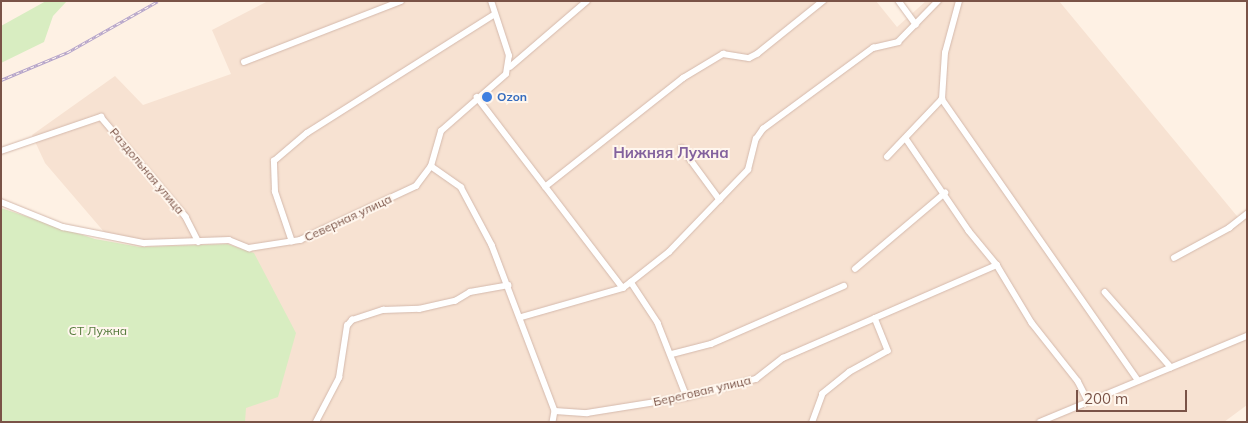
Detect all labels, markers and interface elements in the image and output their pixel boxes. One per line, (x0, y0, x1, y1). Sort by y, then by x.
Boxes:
place label: Ozon (497, 90, 527, 104)
marker: Ozon (481, 91, 493, 103)
street label: Раздольная улица (107, 125, 187, 217)
district label: Нижняя Лужна (613, 144, 729, 162)
street label: Северная улица (302, 191, 394, 245)
park label: СТ Лужна (69, 324, 127, 338)
street label: Береговая улица (652, 373, 752, 409)
scale bar (1078, 380, 1189, 412)
text: 200 m (1084, 389, 1128, 408)

